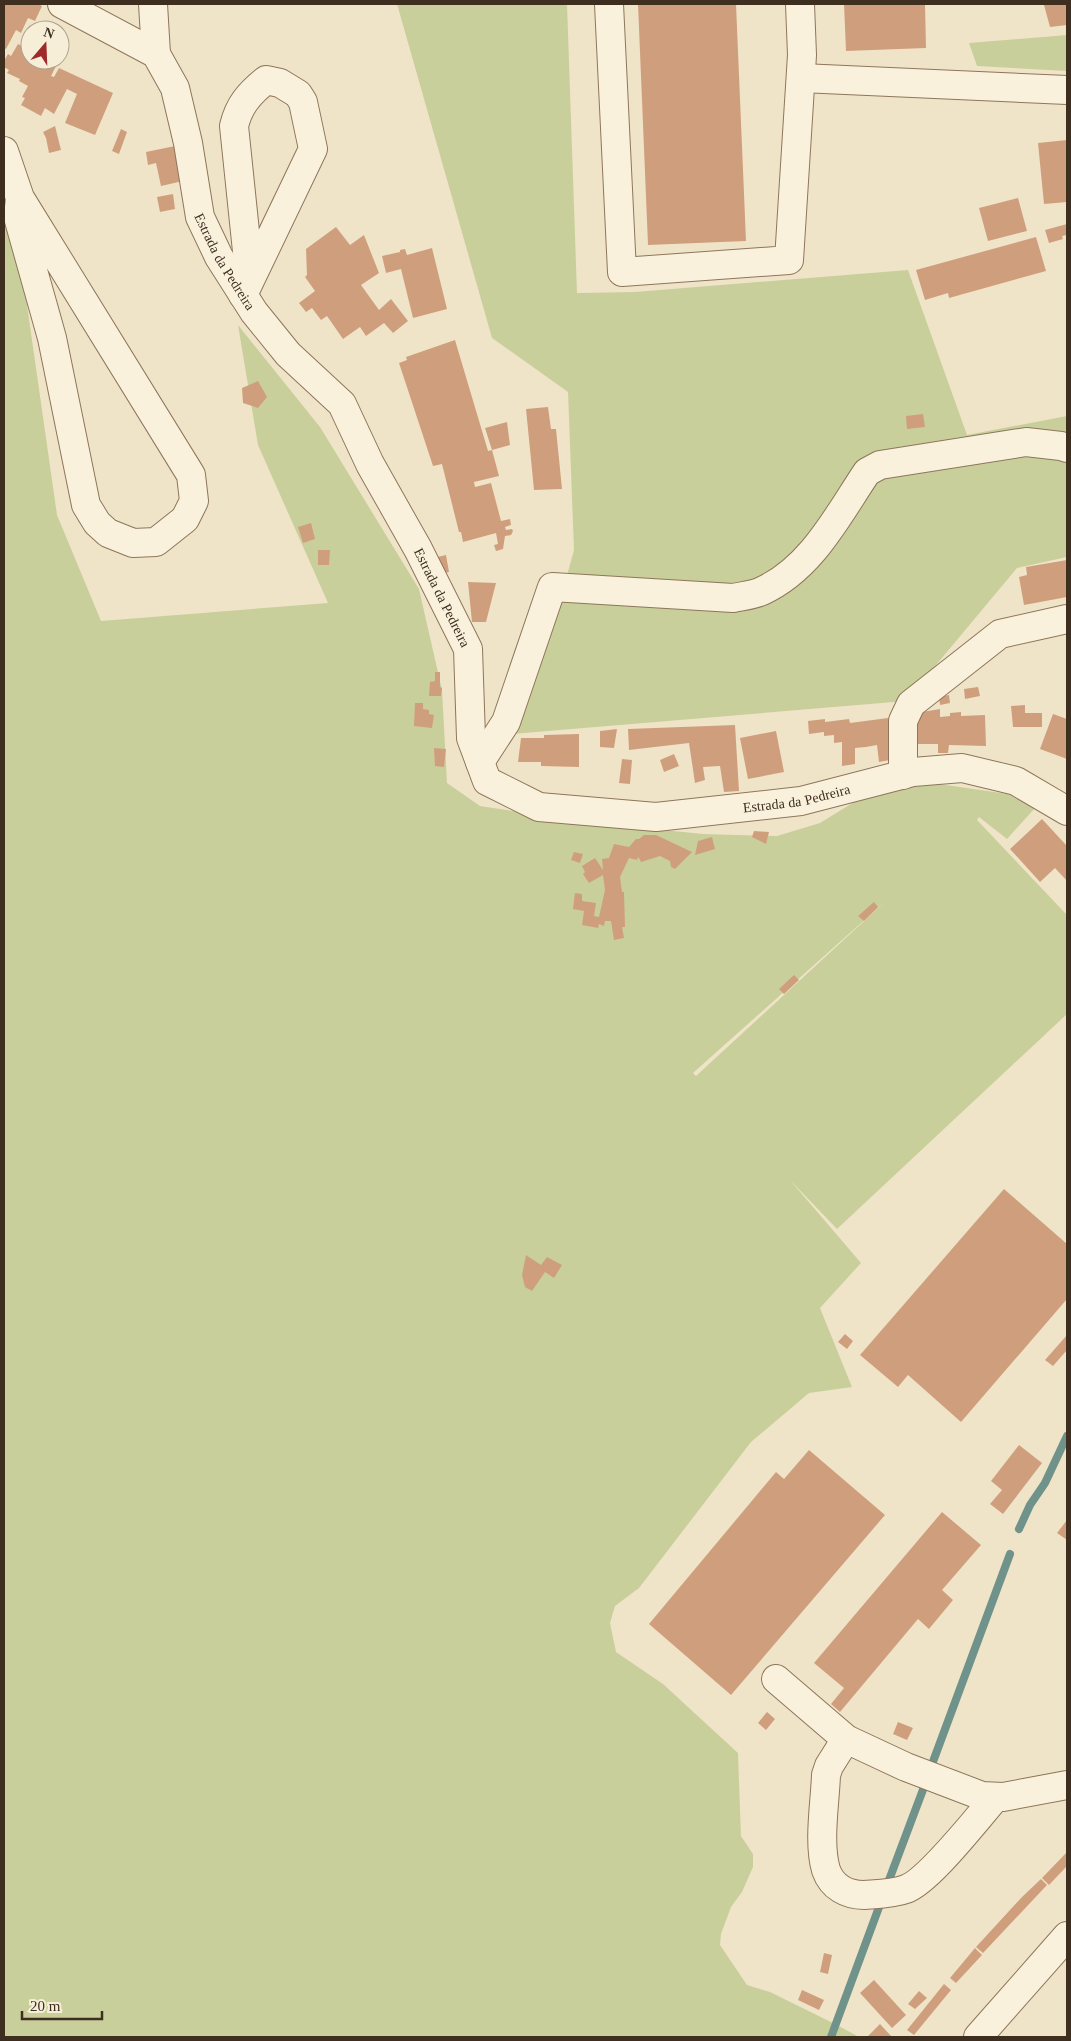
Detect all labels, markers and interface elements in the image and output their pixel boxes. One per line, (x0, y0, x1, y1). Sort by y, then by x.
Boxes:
north arrow (20, 20, 70, 70)
text: N (42, 24, 56, 42)
street label: Estrada da Pedreira (191, 211, 258, 314)
street label: Estrada da Pedreira (411, 546, 473, 650)
street label: Estrada da Pedreira (742, 781, 853, 815)
scale bar (22, 1988, 102, 2020)
text: 20 m (30, 1998, 61, 2014)

